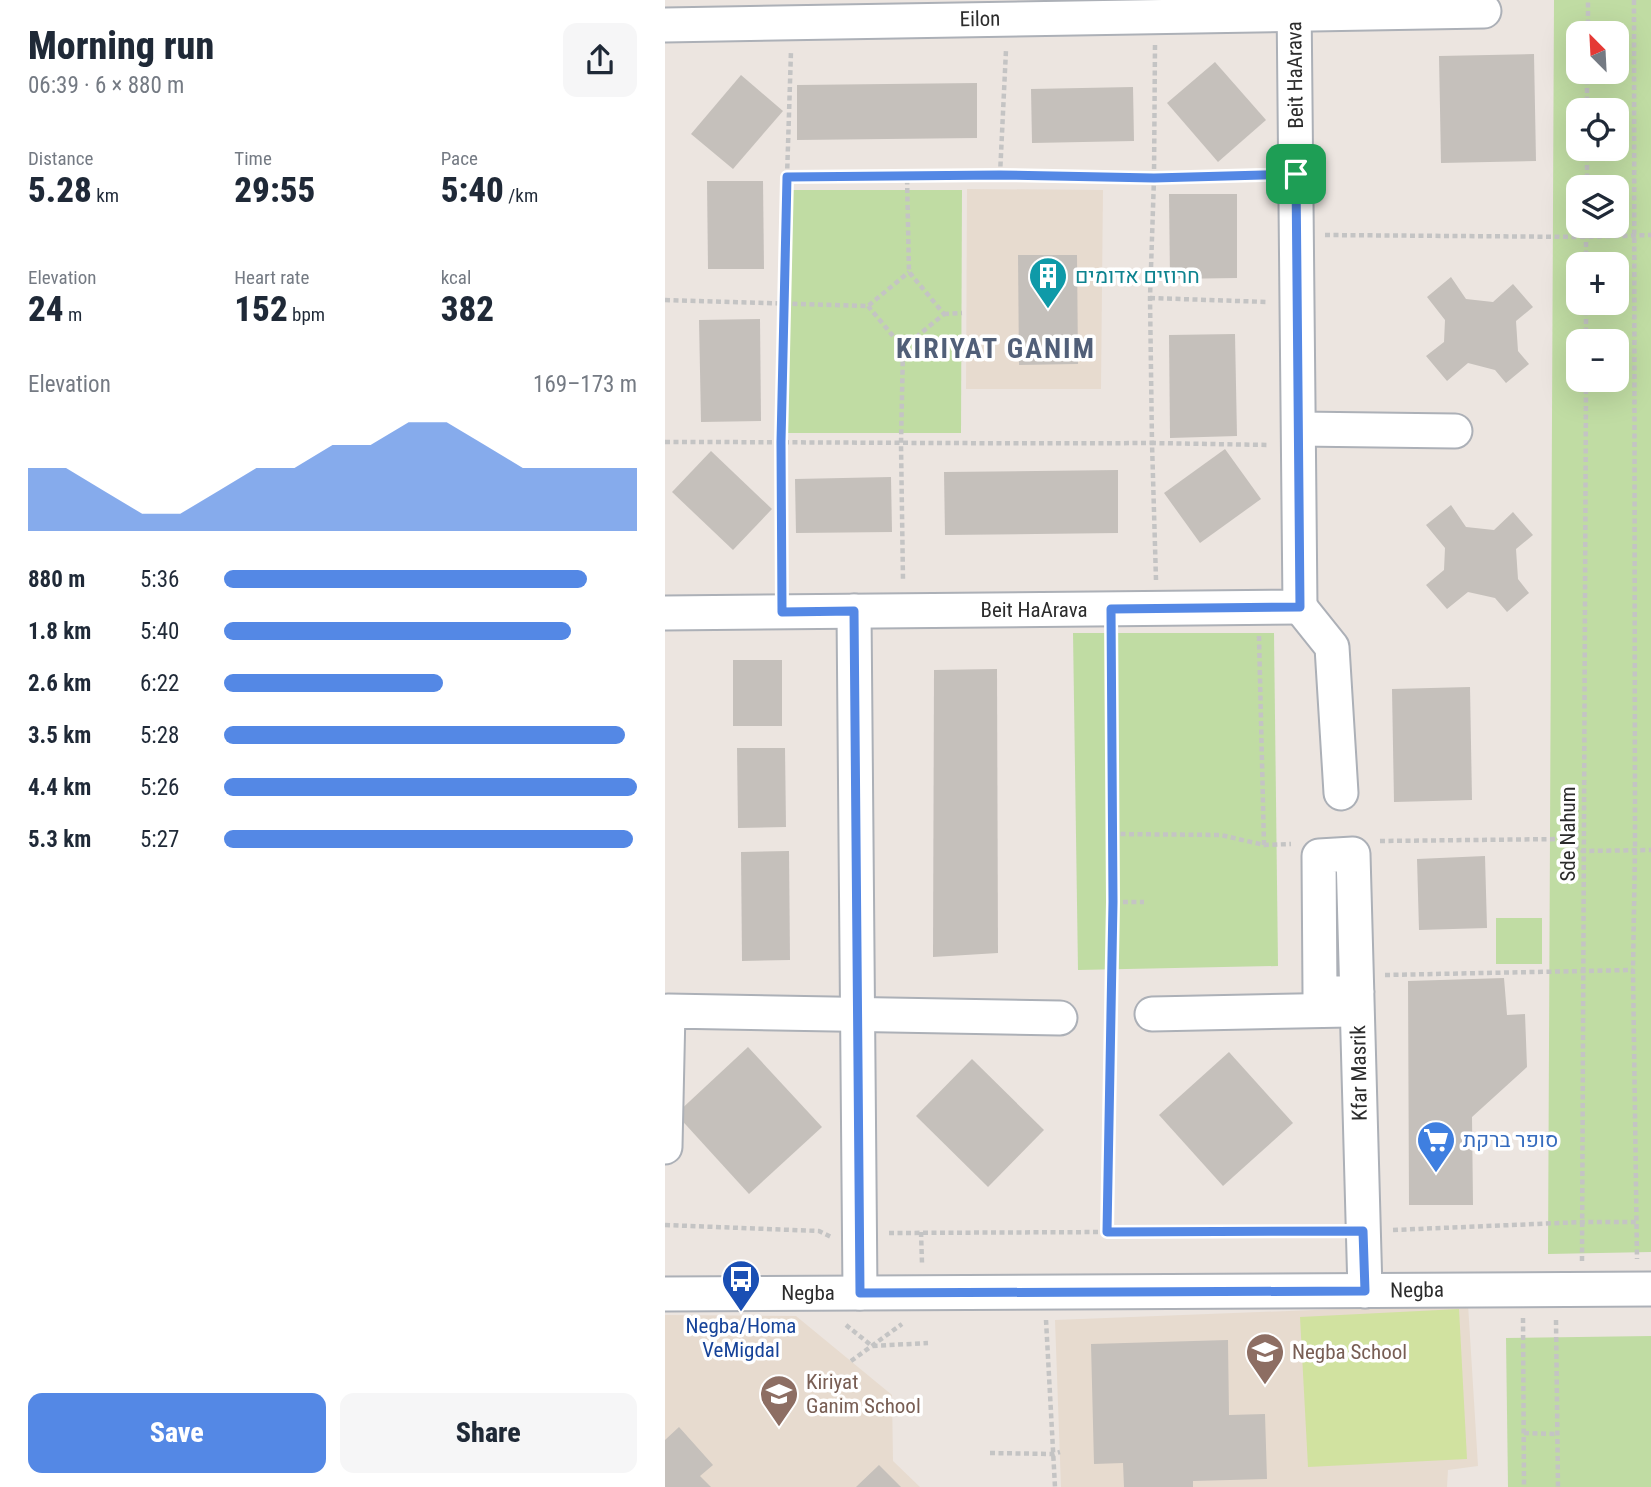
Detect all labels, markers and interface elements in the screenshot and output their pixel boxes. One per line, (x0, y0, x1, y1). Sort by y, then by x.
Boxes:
street label: Eilon (959, 7, 1001, 31)
street label: Beit HaArava (1282, 21, 1308, 129)
north arrow (1566, 21, 1629, 84)
map controls (1566, 21, 1629, 392)
button: share (563, 23, 637, 97)
text: Morning run (28, 24, 214, 68)
text: 06:39 · 6 × 880 m (28, 72, 184, 99)
button: locate (1566, 98, 1629, 161)
pin (1266, 144, 1326, 204)
text: Distance (28, 147, 93, 170)
text: Time (234, 147, 272, 170)
text: Pace (441, 147, 478, 170)
icon: arrive (1277, 155, 1315, 193)
text: 5.28 (28, 170, 92, 211)
text: 29:55 (234, 170, 315, 211)
text: 5:40 (441, 170, 504, 211)
button: layers (1566, 175, 1629, 238)
text: km (92, 184, 119, 207)
text: /km (504, 184, 538, 207)
button: + (1566, 252, 1629, 315)
building icon: חרוזים אדומים (1027, 255, 1069, 310)
place label: חרוזים אדומים (1075, 264, 1200, 288)
text: Elevation (28, 266, 96, 289)
text: Heart rate (234, 266, 309, 289)
text: kcal (441, 266, 471, 289)
text: 24 (28, 289, 64, 330)
text: 152 (234, 289, 288, 330)
text: 382 (441, 289, 494, 330)
text: m (64, 303, 82, 326)
text: bpm (288, 303, 325, 326)
button: − (1566, 329, 1629, 392)
district label: KIRIYAT GANIM (896, 332, 1096, 365)
text: Elevation (28, 371, 111, 398)
text: 169–173 m (533, 371, 637, 398)
text: 880 m (28, 566, 85, 593)
text: 5:36 (140, 566, 179, 593)
street label: Beit HaArava (980, 598, 1088, 622)
text: 1.8 km (28, 618, 91, 645)
text: 5:40 (140, 618, 179, 645)
text: 2.6 km (28, 670, 91, 697)
text: 6:22 (140, 670, 179, 697)
text: 3.5 km (28, 722, 91, 749)
text: 5:28 (140, 722, 179, 749)
text: 4.4 km (28, 774, 91, 801)
text: 5:26 (140, 774, 179, 801)
street label: Sde Nahum (1556, 786, 1580, 882)
text: 5.3 km (28, 826, 91, 853)
text: 5:27 (140, 826, 179, 853)
street label: Kfar Masrik (1346, 1024, 1372, 1121)
supermarket icon: סופר ברקת (1415, 1119, 1457, 1174)
place label: סופר ברקת (1463, 1128, 1558, 1152)
bus stop icon: Negba/Homa VeMigdal (720, 1258, 762, 1313)
street label: Negba (1390, 1278, 1444, 1302)
street label: Negba (781, 1281, 835, 1305)
place label: Negba/Homa VeMigdal (686, 1314, 796, 1362)
school or university icon: Negba School (1244, 1331, 1286, 1386)
place label: Negba School (1292, 1340, 1407, 1364)
place label: Kiriyat Ganim School (806, 1370, 921, 1418)
school or university icon: Kiriyat Ganim School (758, 1373, 800, 1428)
button: Save (28, 1393, 326, 1473)
button: Share (340, 1393, 637, 1473)

